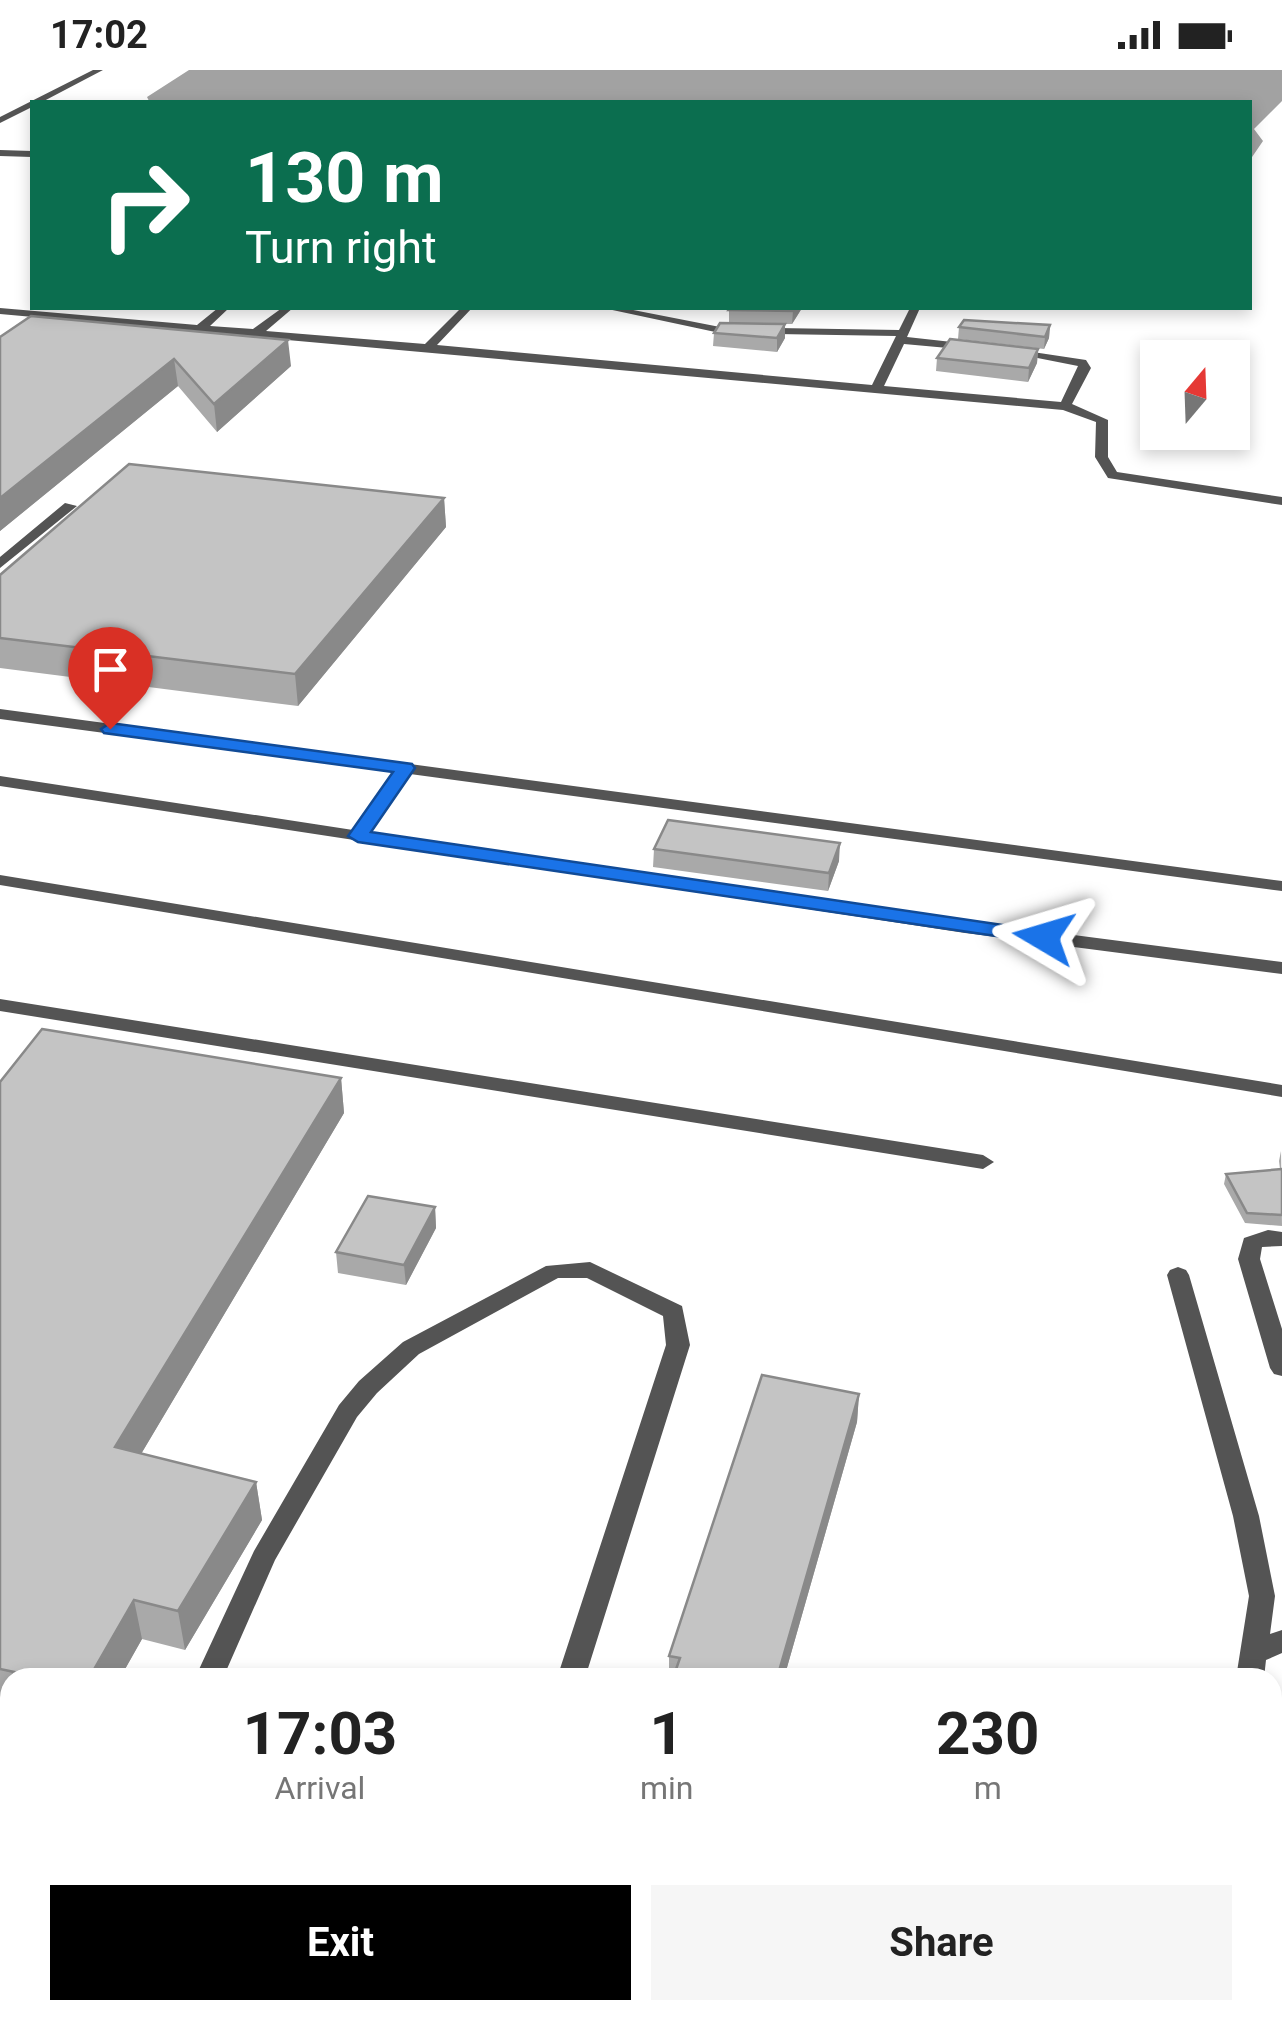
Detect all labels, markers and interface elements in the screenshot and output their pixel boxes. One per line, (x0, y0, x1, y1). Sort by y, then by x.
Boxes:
text: 17:02 (50, 13, 148, 57)
text: 130 m (245, 137, 444, 219)
icon: right (80, 140, 210, 270)
text: Turn right (245, 221, 437, 274)
north arrow (1140, 340, 1250, 450)
map controls (1140, 340, 1250, 450)
pin (68, 627, 153, 730)
icon: arrive (83, 642, 138, 697)
position arrow (992, 885, 1096, 989)
text: 17:03 (243, 1698, 397, 1769)
text: 1 (649, 1698, 684, 1769)
text: 230 (936, 1698, 1039, 1769)
text: Arrival (275, 1769, 365, 1807)
text: min (640, 1769, 693, 1807)
text: m (974, 1769, 1002, 1807)
button: Exit (50, 1885, 631, 2000)
button: Share (651, 1885, 1232, 2000)

